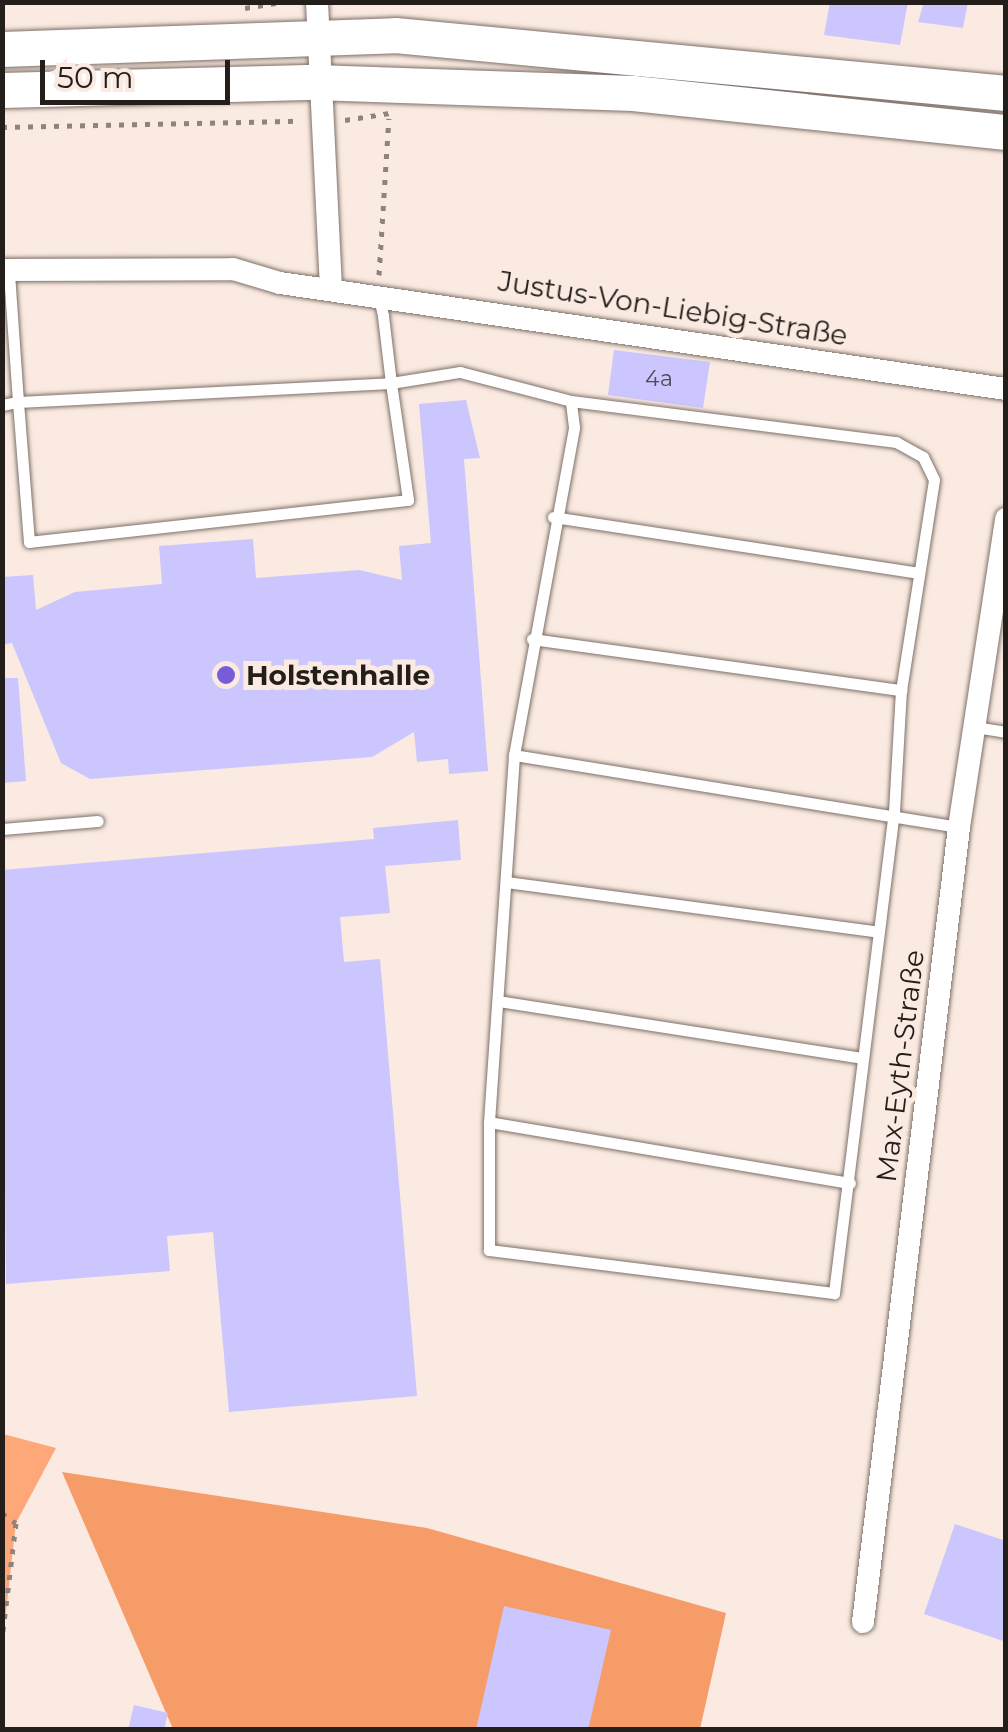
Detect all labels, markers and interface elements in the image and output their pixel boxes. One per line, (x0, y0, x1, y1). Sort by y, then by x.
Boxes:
scale bar (45, 40, 235, 102)
text: 50 m (57, 59, 134, 96)
street label: Justus-Von-Liebig-Straße (496, 264, 850, 352)
house number: 4a (645, 366, 673, 392)
place label: Holstenhalle (246, 658, 430, 692)
marker: Holstenhalle (215, 664, 237, 686)
street label: Max-Eyth-Straße (869, 948, 931, 1184)

